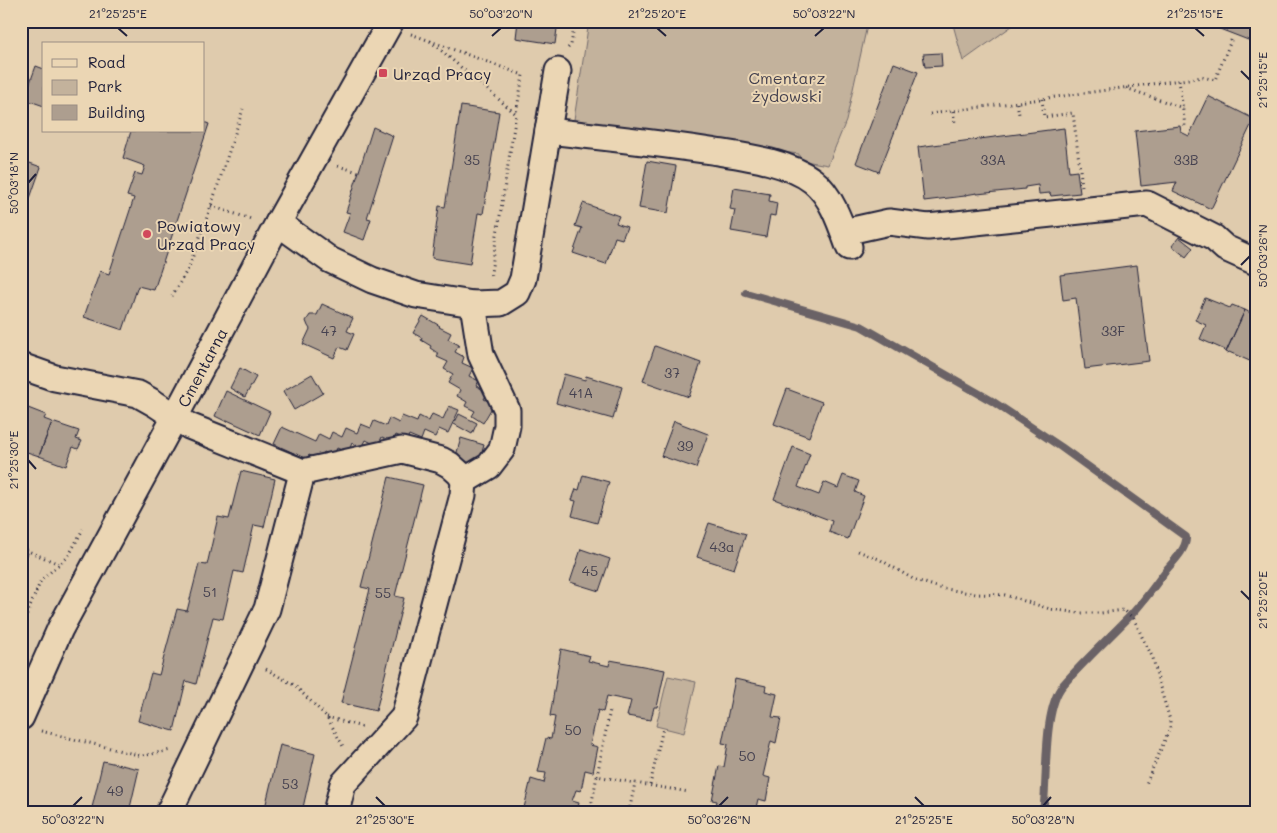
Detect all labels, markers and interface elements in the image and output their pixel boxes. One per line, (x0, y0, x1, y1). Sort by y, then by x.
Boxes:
text: 21°25'25"E (89, 5, 147, 21)
text: 50°03'20"N (469, 5, 533, 21)
text: 21°25'20"E (628, 5, 686, 21)
text: 50°03'22"N (793, 5, 855, 21)
text: 21°25'15"E (1167, 5, 1223, 21)
legend (42, 42, 205, 132)
text: Road (88, 52, 125, 72)
text: 21°25'15"E (1254, 52, 1270, 108)
place label: Urząd Pracy (393, 63, 491, 84)
marker: Urząd Pracy (377, 67, 389, 79)
park label: Cmentarz żydowski (749, 67, 826, 106)
text: Park (88, 76, 122, 96)
text: Building (88, 102, 145, 122)
house number: 35 (464, 150, 480, 169)
house number: 33A (980, 150, 1006, 169)
house number: 33B (1173, 150, 1199, 169)
text: 50°03'18"N (5, 152, 21, 214)
place label: Powiatowy Urząd Pracy (157, 215, 255, 254)
text: 50°03'26"N (1254, 224, 1270, 288)
marker: Powiatowy Urząd Pracy (141, 228, 153, 240)
house number: 47 (321, 321, 337, 340)
house number: 33F (1101, 321, 1125, 340)
street label: Cmentarna (172, 324, 231, 410)
house number: 37 (664, 363, 680, 382)
house number: 41A (569, 383, 593, 402)
text: 21°25'30"E (5, 431, 21, 489)
house number: 39 (677, 436, 693, 455)
house number: 43a (709, 537, 735, 556)
house number: 45 (582, 561, 598, 580)
text: 21°25'20"E (1254, 571, 1270, 629)
house number: 51 (203, 582, 217, 601)
house number: 55 (375, 583, 391, 602)
house number: 50 (565, 720, 582, 739)
house number: 50 (739, 746, 756, 765)
house number: 53 (282, 774, 298, 793)
house number: 49 (107, 781, 123, 800)
text: 50°03'22"N (42, 811, 104, 827)
text: 21°25'30"E (356, 811, 414, 827)
text: 50°03'26"N (687, 811, 751, 827)
text: 21°25'25"E (895, 811, 953, 827)
text: 50°03'28"N (1011, 811, 1075, 827)

